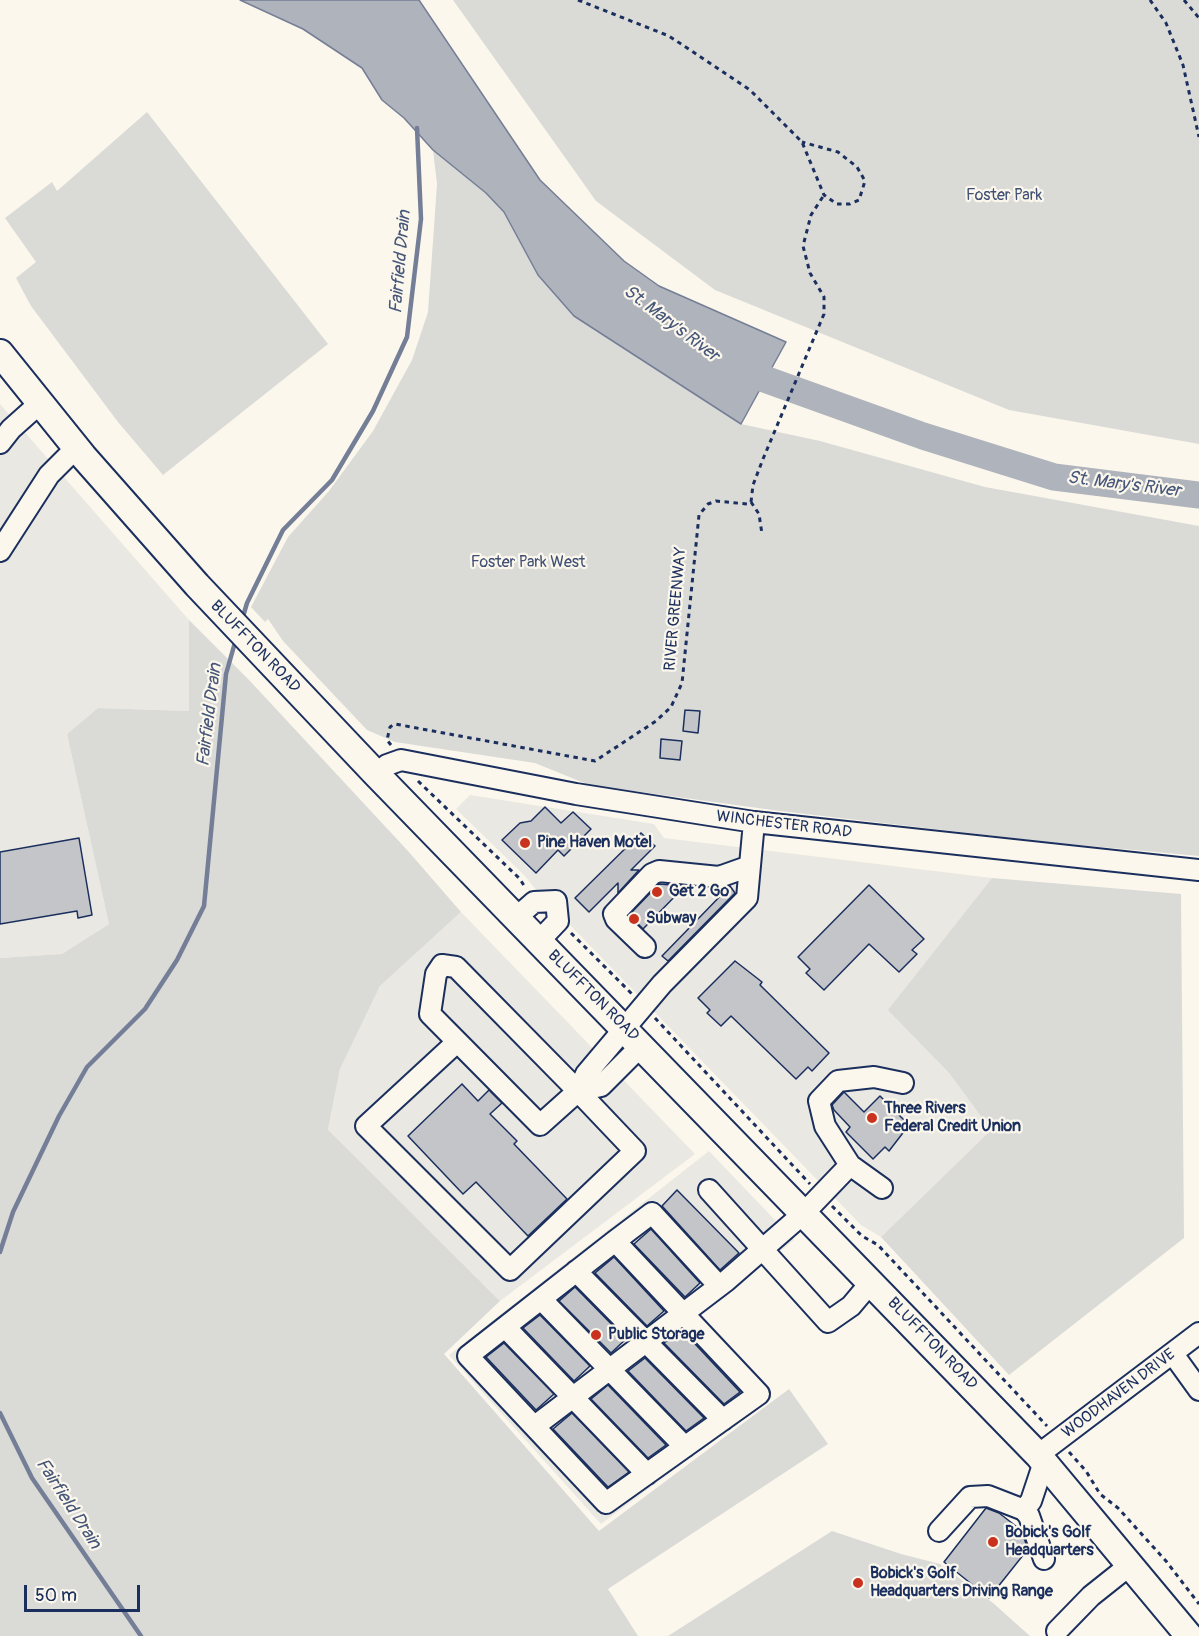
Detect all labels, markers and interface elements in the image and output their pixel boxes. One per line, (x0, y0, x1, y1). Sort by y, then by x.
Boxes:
park label: Foster Park (966, 186, 1042, 206)
water label: Fairfield Drain (386, 210, 416, 314)
water label: St. Mary's River (619, 281, 723, 367)
water label: St. Mary's River (1066, 467, 1182, 503)
street label: RIVER GREENWAY (661, 546, 691, 672)
park label: Foster Park West (471, 553, 585, 573)
street label: BLUFFTON ROAD (206, 597, 304, 697)
water label: Fairfield Drain (193, 662, 227, 768)
street label: WINCHESTER ROAD (715, 807, 853, 843)
place label: Pine Haven Motel (537, 833, 652, 853)
marker: Pine Haven Motel (518, 836, 532, 850)
place label: Get 2 Go (669, 882, 729, 902)
marker: Get 2 Go (650, 885, 664, 899)
place label: Subway (646, 909, 696, 929)
marker: Subway (627, 912, 641, 926)
street label: BLUFFTON ROAD (543, 946, 643, 1046)
place label: Three Rivers Federal Credit Union (884, 1099, 1021, 1137)
marker: Three Rivers Federal Credit Union (865, 1111, 879, 1125)
street label: BLUFFTON ROAD (883, 1294, 981, 1394)
place label: Public Storage (608, 1325, 704, 1345)
marker: Public Storage (589, 1328, 603, 1342)
street label: WOODHAVEN DRIVE (1059, 1345, 1179, 1443)
water label: Fairfield Drain (31, 1455, 105, 1553)
place label: Bobick's Golf Headquarters (1005, 1523, 1094, 1561)
marker: Bobick's Golf Headquarters (986, 1535, 1000, 1549)
place label: Bobick's Golf Headquarters Driving Range (870, 1564, 1053, 1602)
scale bar (27, 1573, 142, 1611)
marker: Bobick's Golf Headquarters Driving Range (851, 1576, 865, 1590)
text: 50 m (35, 1584, 77, 1607)

